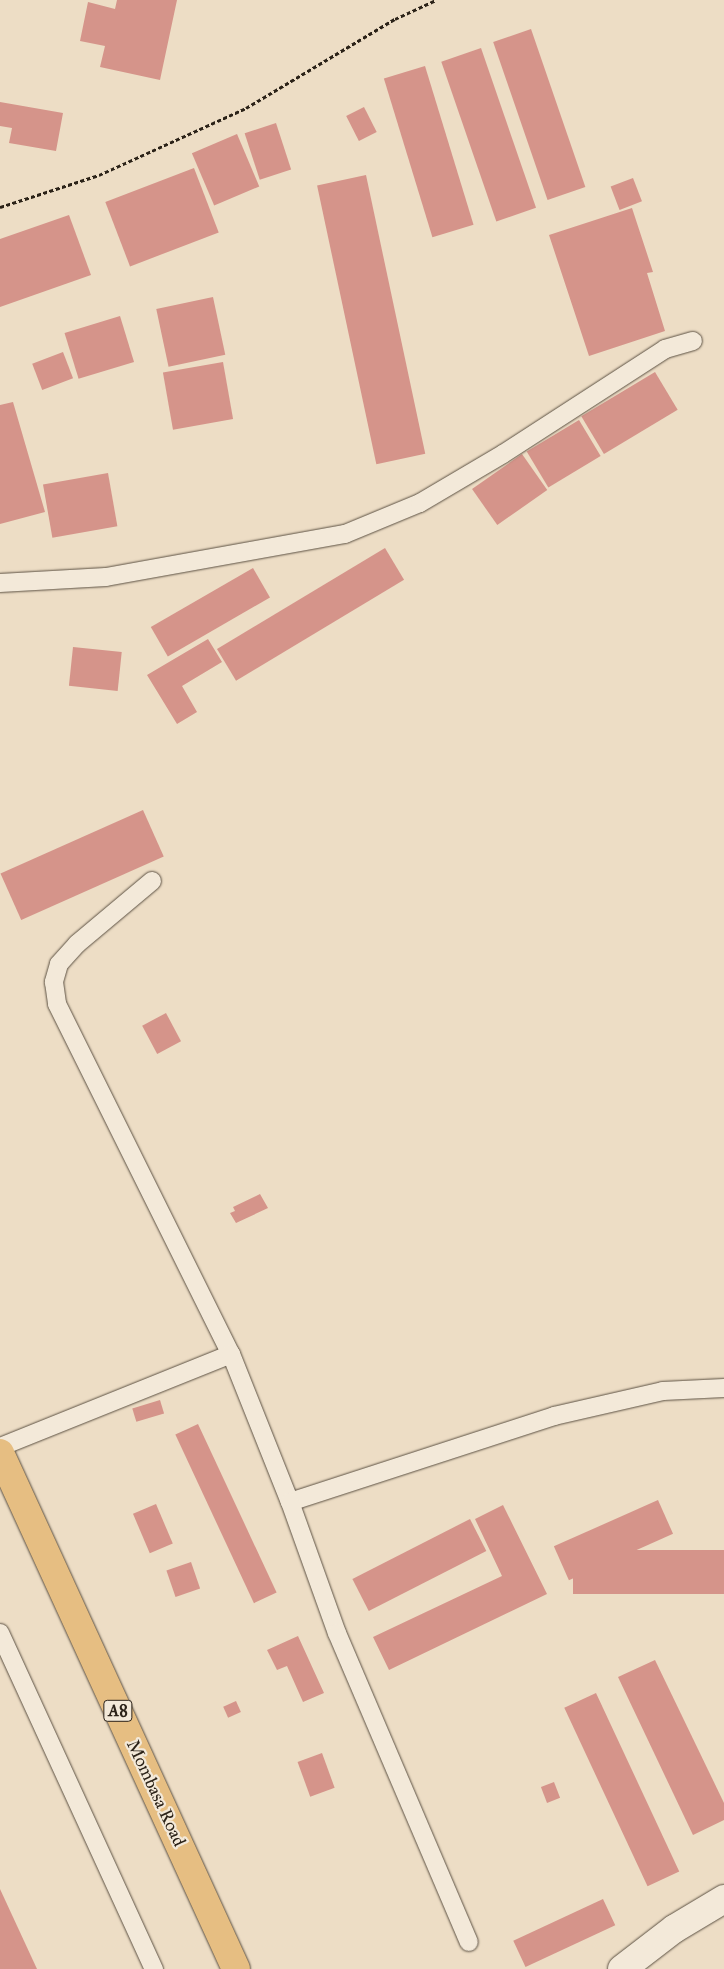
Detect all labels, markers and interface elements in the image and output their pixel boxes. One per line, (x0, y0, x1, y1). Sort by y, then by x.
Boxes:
road number: A8 (103, 1698, 133, 1724)
street label: Mombasa Road (122, 1736, 190, 1850)

